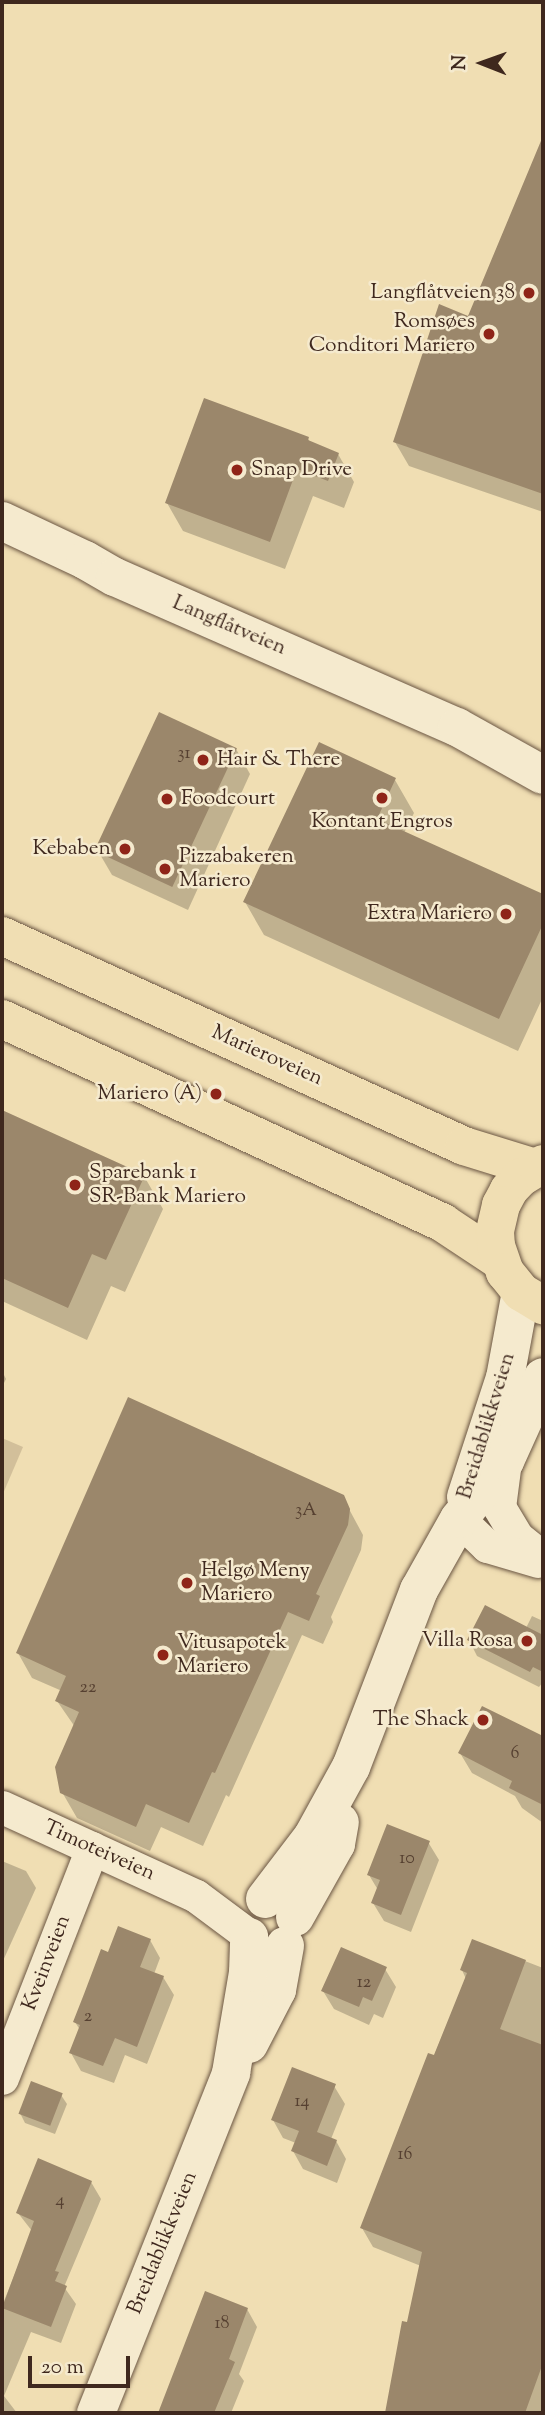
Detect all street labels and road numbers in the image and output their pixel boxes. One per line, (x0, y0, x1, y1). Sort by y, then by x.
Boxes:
street label: Langflåtveien (168, 591, 290, 661)
street label: Marieroveien (207, 1020, 327, 1092)
street label: Breidablikkveien (453, 1350, 521, 1502)
street label: Timoteiveien (39, 1815, 159, 1887)
street label: Kveinveien (17, 1912, 77, 2014)
street label: Breidablikkveien (123, 2168, 203, 2318)

